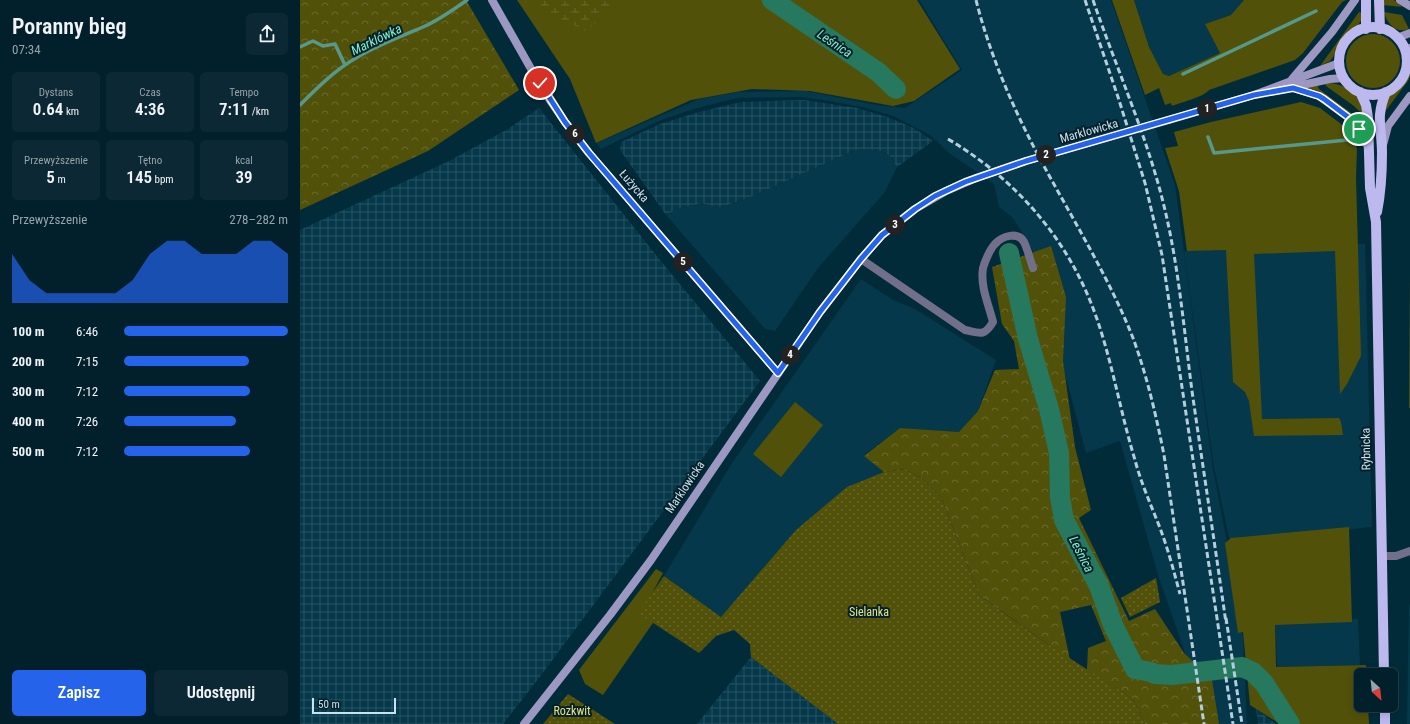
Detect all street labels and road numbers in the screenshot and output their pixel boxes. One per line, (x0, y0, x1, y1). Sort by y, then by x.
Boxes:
street label: Marklowicka (1058, 116, 1120, 146)
street label: Łużycka (616, 167, 652, 205)
street label: Rybnicka (1359, 427, 1373, 470)
street label: Marklowicka (662, 458, 708, 516)

